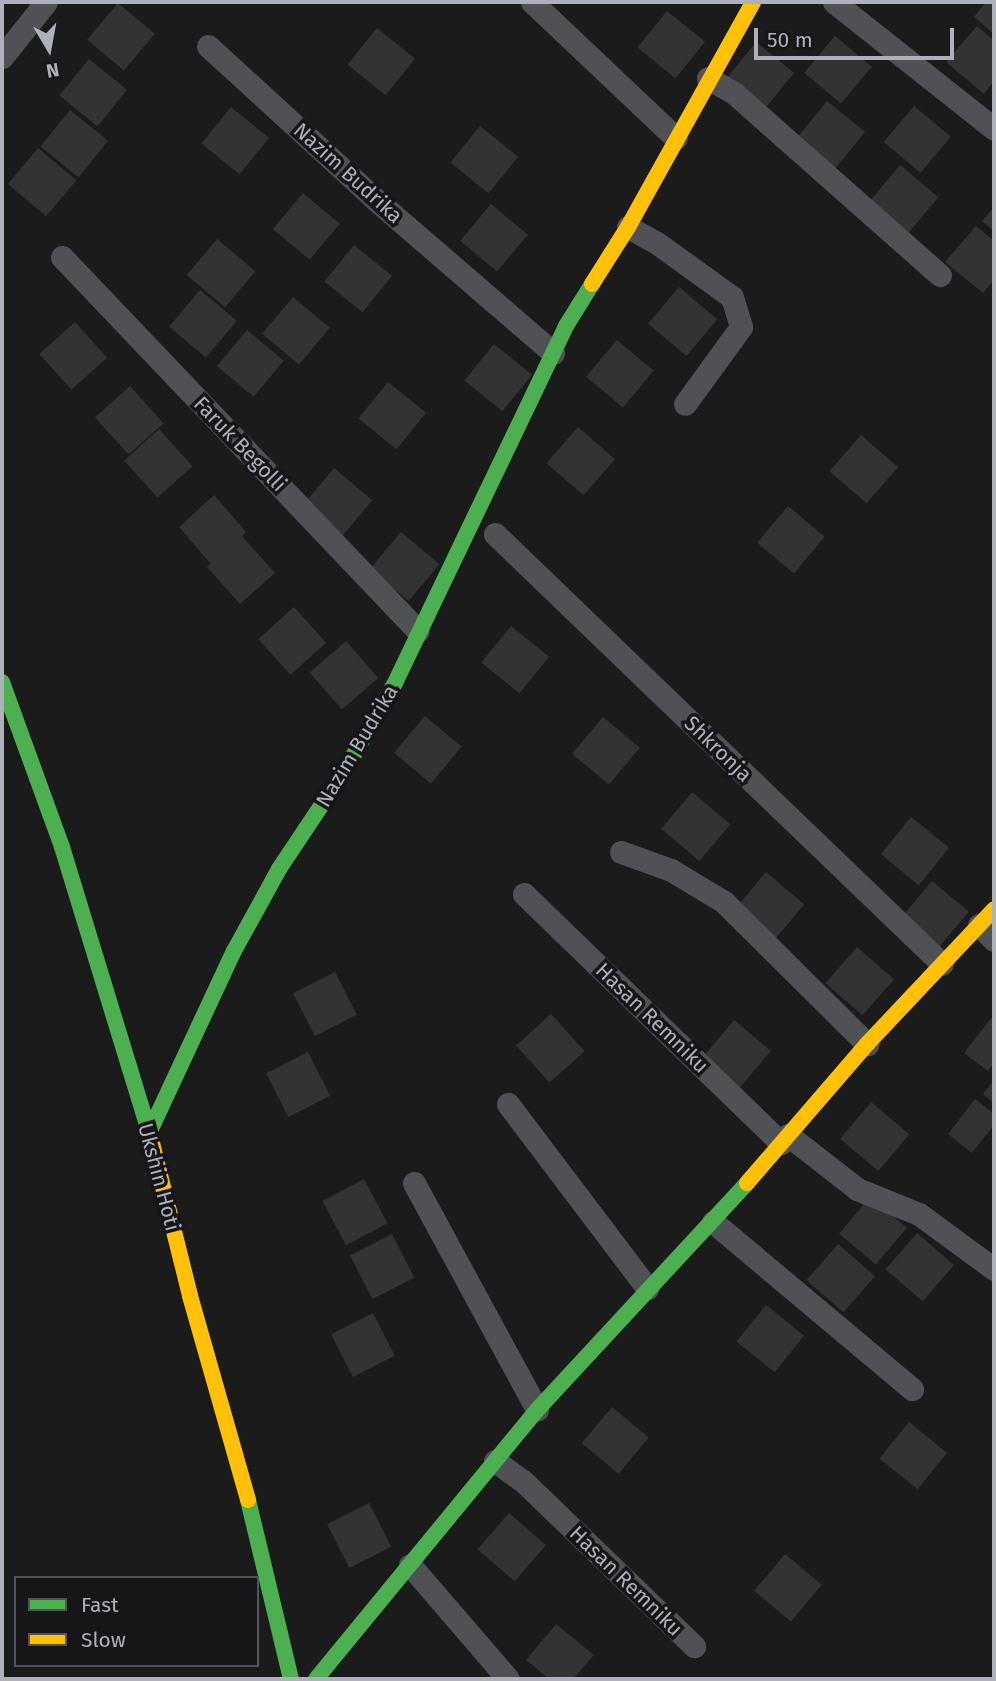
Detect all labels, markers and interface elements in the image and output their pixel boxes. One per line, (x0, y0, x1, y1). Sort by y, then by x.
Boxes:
north arrow (14, 14, 84, 84)
scale bar (758, 14, 958, 58)
text: 50 m (767, 27, 813, 53)
text: N (45, 58, 61, 83)
street label: Nazim Budrika (288, 118, 408, 228)
street label: Faruk Begolli (188, 391, 292, 497)
street label: Nazim Budrika (311, 680, 403, 812)
street label: Shkronja (679, 711, 757, 787)
street label: Hasan Remniku (590, 958, 714, 1078)
street label: Ukshin Hoti (133, 1120, 185, 1234)
street label: Hasan Remniku (564, 1521, 688, 1641)
legend (14, 1576, 259, 1667)
text: Fast (81, 1592, 119, 1618)
text: Slow (81, 1627, 126, 1653)

